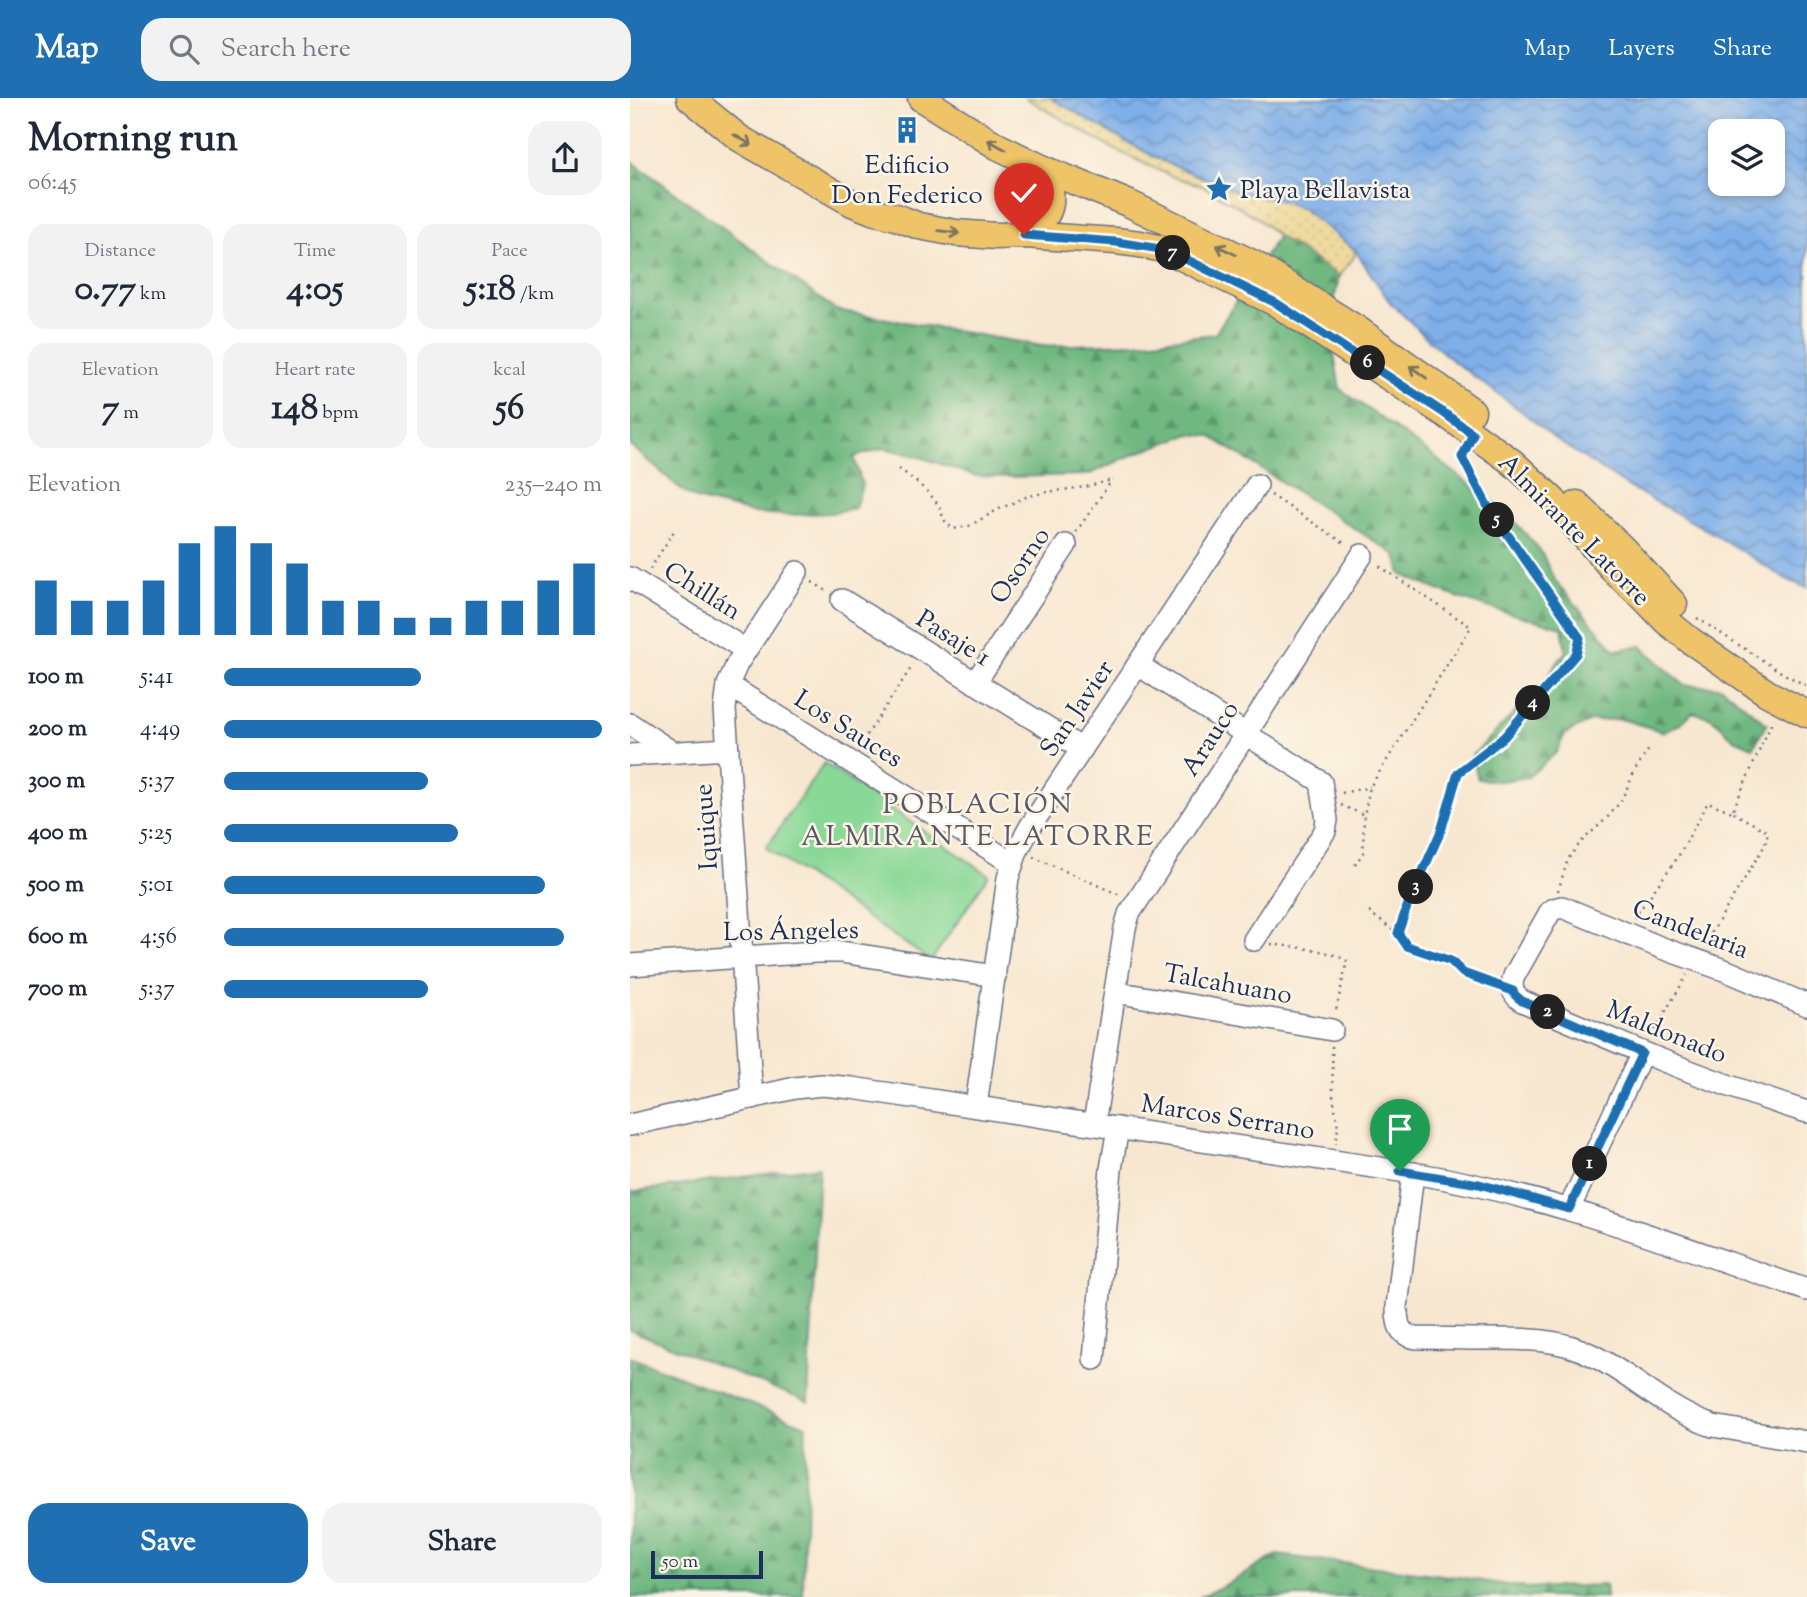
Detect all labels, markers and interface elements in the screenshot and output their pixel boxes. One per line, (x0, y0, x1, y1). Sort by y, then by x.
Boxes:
search box (141, 18, 631, 81)
text: Map (35, 25, 99, 73)
icon: search (165, 30, 203, 68)
text: Search here (221, 31, 351, 68)
text: Map (1524, 32, 1570, 66)
text: Layers (1608, 32, 1675, 66)
text: Share (1713, 32, 1772, 66)
text: Morning run (28, 114, 238, 168)
building icon: Edificio Don Federico (892, 115, 922, 145)
map controls (1708, 119, 1785, 196)
button: layers (1708, 119, 1785, 196)
button: share (528, 121, 602, 195)
one-way arrow (733, 133, 753, 147)
one-way arrow (988, 138, 1008, 152)
place label: Edificio Don Federico (831, 148, 983, 215)
pin (994, 163, 1054, 235)
text: 06:45 (28, 167, 77, 200)
place label: Playa Bellavista (1240, 173, 1411, 210)
icon: check (1005, 174, 1043, 212)
place icon: Playa Bellavista (1204, 174, 1234, 204)
one-way arrow (937, 225, 960, 238)
pin: 7 (1156, 236, 1190, 270)
text: Distance (85, 238, 156, 265)
text: Time (294, 238, 336, 265)
text: Pace (491, 238, 528, 265)
text: 7 (1168, 239, 1177, 266)
one-way arrow (1216, 243, 1237, 257)
text: 0.77 (75, 265, 136, 316)
text: 4:05 (287, 265, 343, 316)
text: 5:18 (465, 265, 516, 316)
text: km (136, 281, 166, 308)
text: /km (516, 281, 554, 308)
pin: 6 (1350, 345, 1386, 380)
text: 6 (1363, 349, 1372, 376)
text: Elevation (82, 357, 159, 384)
text: Heart rate (274, 357, 356, 384)
text: kcal (493, 357, 526, 384)
one-way arrow (1409, 365, 1428, 379)
text: 7 (102, 384, 119, 435)
text: 148 (271, 384, 318, 435)
text: 56 (495, 384, 524, 435)
text: m (119, 400, 139, 427)
text: bpm (318, 400, 359, 427)
street label: Almirante Latorre (1489, 446, 1658, 615)
text: Elevation (28, 469, 121, 502)
text: 235–240 m (505, 469, 602, 502)
pin: 5 (1480, 502, 1514, 538)
text: 5 (1493, 506, 1500, 533)
street label: Osorno (982, 521, 1060, 612)
street label: Chillán (656, 554, 748, 630)
street label: Pasaje 1 (908, 602, 997, 677)
street label: San Javier (1032, 653, 1124, 765)
text: 100 m (28, 661, 84, 694)
text: 5:41 (140, 661, 173, 694)
street label: Los Sauces (786, 682, 909, 778)
pin: 4 (1516, 686, 1550, 720)
text: 4 (1528, 689, 1537, 716)
street label: Arauco (1173, 695, 1249, 784)
text: 200 m (28, 713, 87, 746)
text: 4:49 (140, 713, 180, 746)
text: 300 m (28, 765, 85, 798)
text: 5:37 (140, 765, 175, 798)
street label: Iquique (686, 782, 729, 871)
district label: POBLACIÓN ALMIRANTE LATORRE (801, 786, 1155, 858)
text: 400 m (28, 817, 88, 850)
text: 5:25 (140, 817, 172, 850)
text: 500 m (28, 869, 84, 902)
text: 5:01 (140, 869, 173, 902)
pin: 3 (1398, 870, 1434, 904)
text: 3 (1412, 873, 1419, 900)
street label: Candelaria (1626, 891, 1754, 969)
street label: Los Ángeles (723, 913, 859, 952)
text: 600 m (28, 921, 88, 954)
text: 4:56 (140, 921, 177, 954)
street label: Talcahuano (1160, 956, 1295, 1015)
text: 700 m (28, 973, 87, 1006)
text: 5:37 (140, 973, 175, 1006)
street label: Maldonado (1600, 992, 1732, 1074)
pin: 2 (1530, 995, 1566, 1030)
text: 2 (1543, 998, 1552, 1025)
street label: Marcos Serrano (1138, 1086, 1317, 1150)
pin (1370, 1099, 1430, 1171)
icon: arrive (1381, 1110, 1419, 1148)
pin: 1 (1572, 1146, 1608, 1182)
text: 1 (1586, 1150, 1593, 1177)
button: Save (28, 1503, 308, 1583)
button: Share (322, 1503, 602, 1583)
scale bar (651, 1548, 763, 1580)
text: 50 m (662, 1549, 698, 1576)

